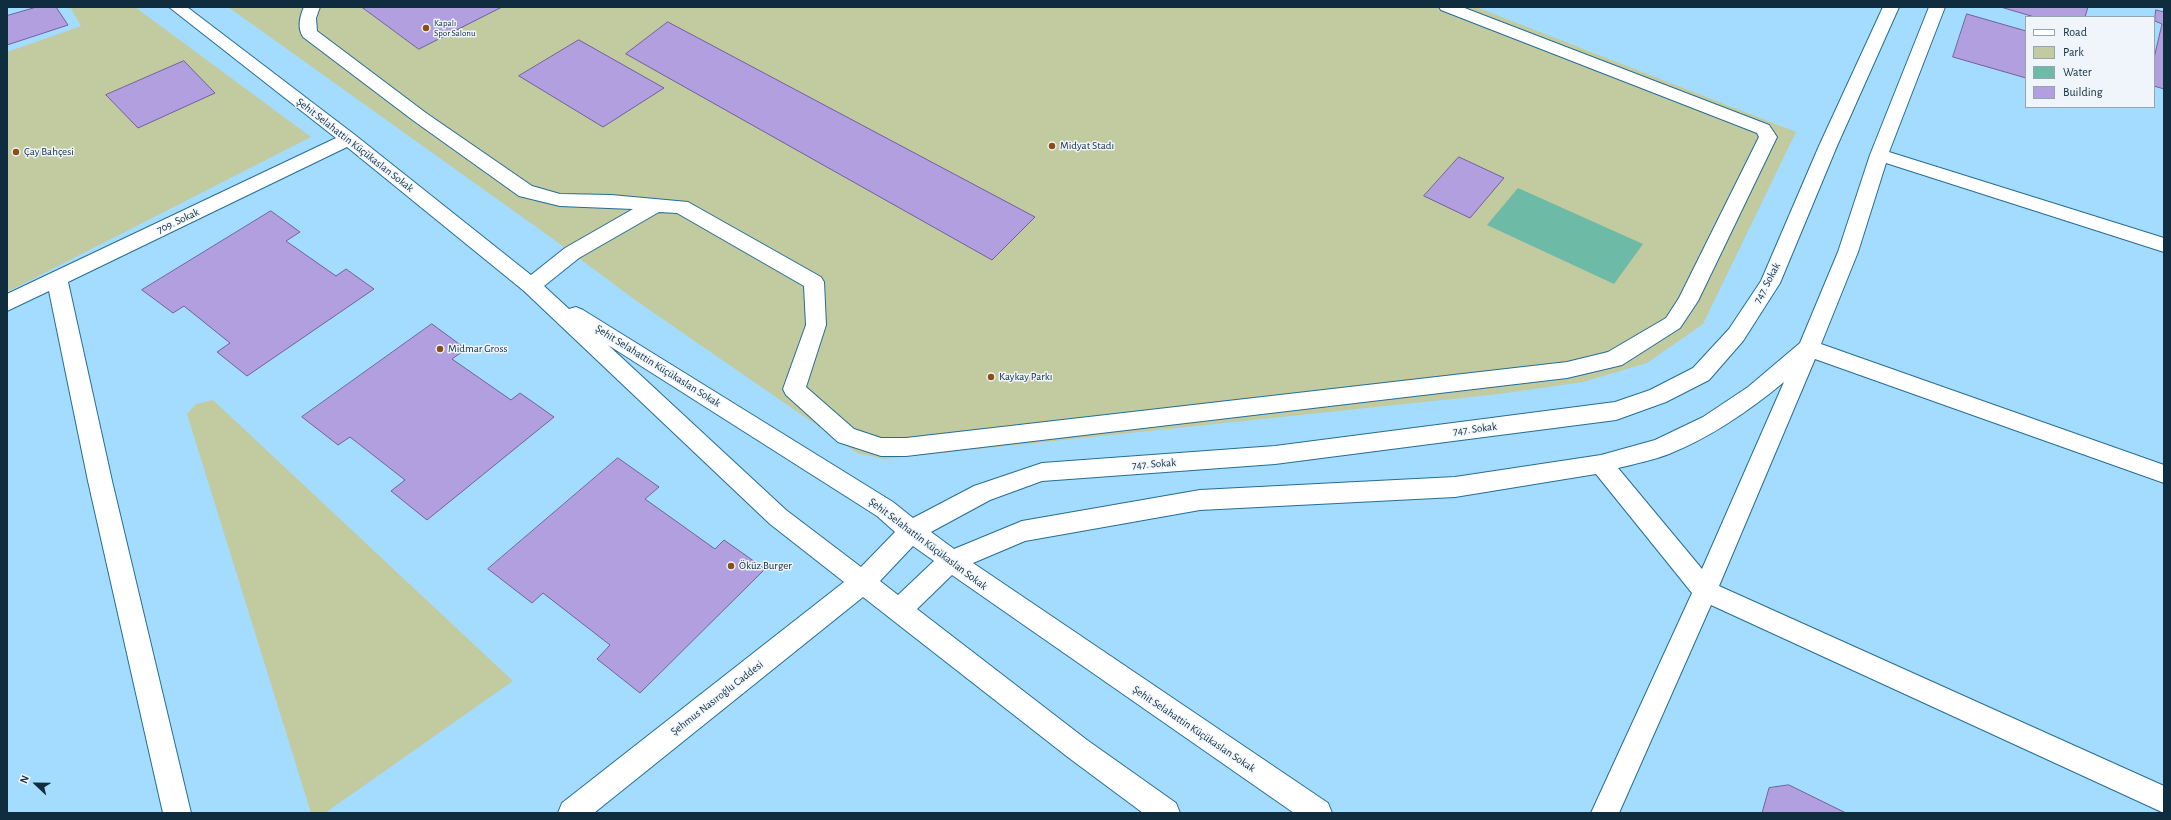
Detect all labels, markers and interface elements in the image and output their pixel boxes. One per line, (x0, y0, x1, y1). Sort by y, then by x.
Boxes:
legend (2025, 16, 2155, 108)
place label: Kapalı Spor Salonu (434, 18, 476, 39)
marker: Kapalı Spor Salonu (421, 23, 431, 33)
text: Road (2063, 26, 2087, 38)
text: Park (2063, 46, 2084, 58)
text: Water (2063, 66, 2092, 78)
text: Building (2063, 86, 2103, 98)
street label: Şehit Selahattin Küçükaslan Sokak (294, 95, 416, 195)
place label: Midyat Stadı (1060, 139, 1114, 153)
marker: Midyat Stadı (1047, 141, 1057, 151)
place label: Çay Bahçesi (24, 145, 74, 159)
marker: Çay Bahçesi (11, 147, 21, 157)
street label: 709. Sokak (155, 205, 201, 237)
street label: 747. Sokak (1751, 260, 1783, 306)
street label: Şehit Selahattin Küçükaslan Sokak (593, 322, 723, 410)
place label: Midmar Gross (448, 342, 508, 356)
marker: Midmar Gross (435, 344, 445, 354)
place label: Kaykay Parkı (999, 370, 1052, 384)
marker: Kaykay Parkı (986, 372, 996, 382)
street label: 747. Sokak (1452, 420, 1498, 438)
street label: 747. Sokak (1132, 456, 1176, 472)
street label: Şehit Selahattin Küçükaslan Sokak (866, 495, 990, 593)
place label: Öküz Burger (739, 559, 792, 573)
marker: Öküz Burger (726, 561, 736, 571)
street label: Şehmus Nasıroğlu Caddesi (668, 658, 766, 738)
street label: Şehit Selahattin Küçükaslan Sokak (1130, 683, 1258, 775)
north arrow (16, 764, 56, 804)
text: N (18, 774, 31, 785)

